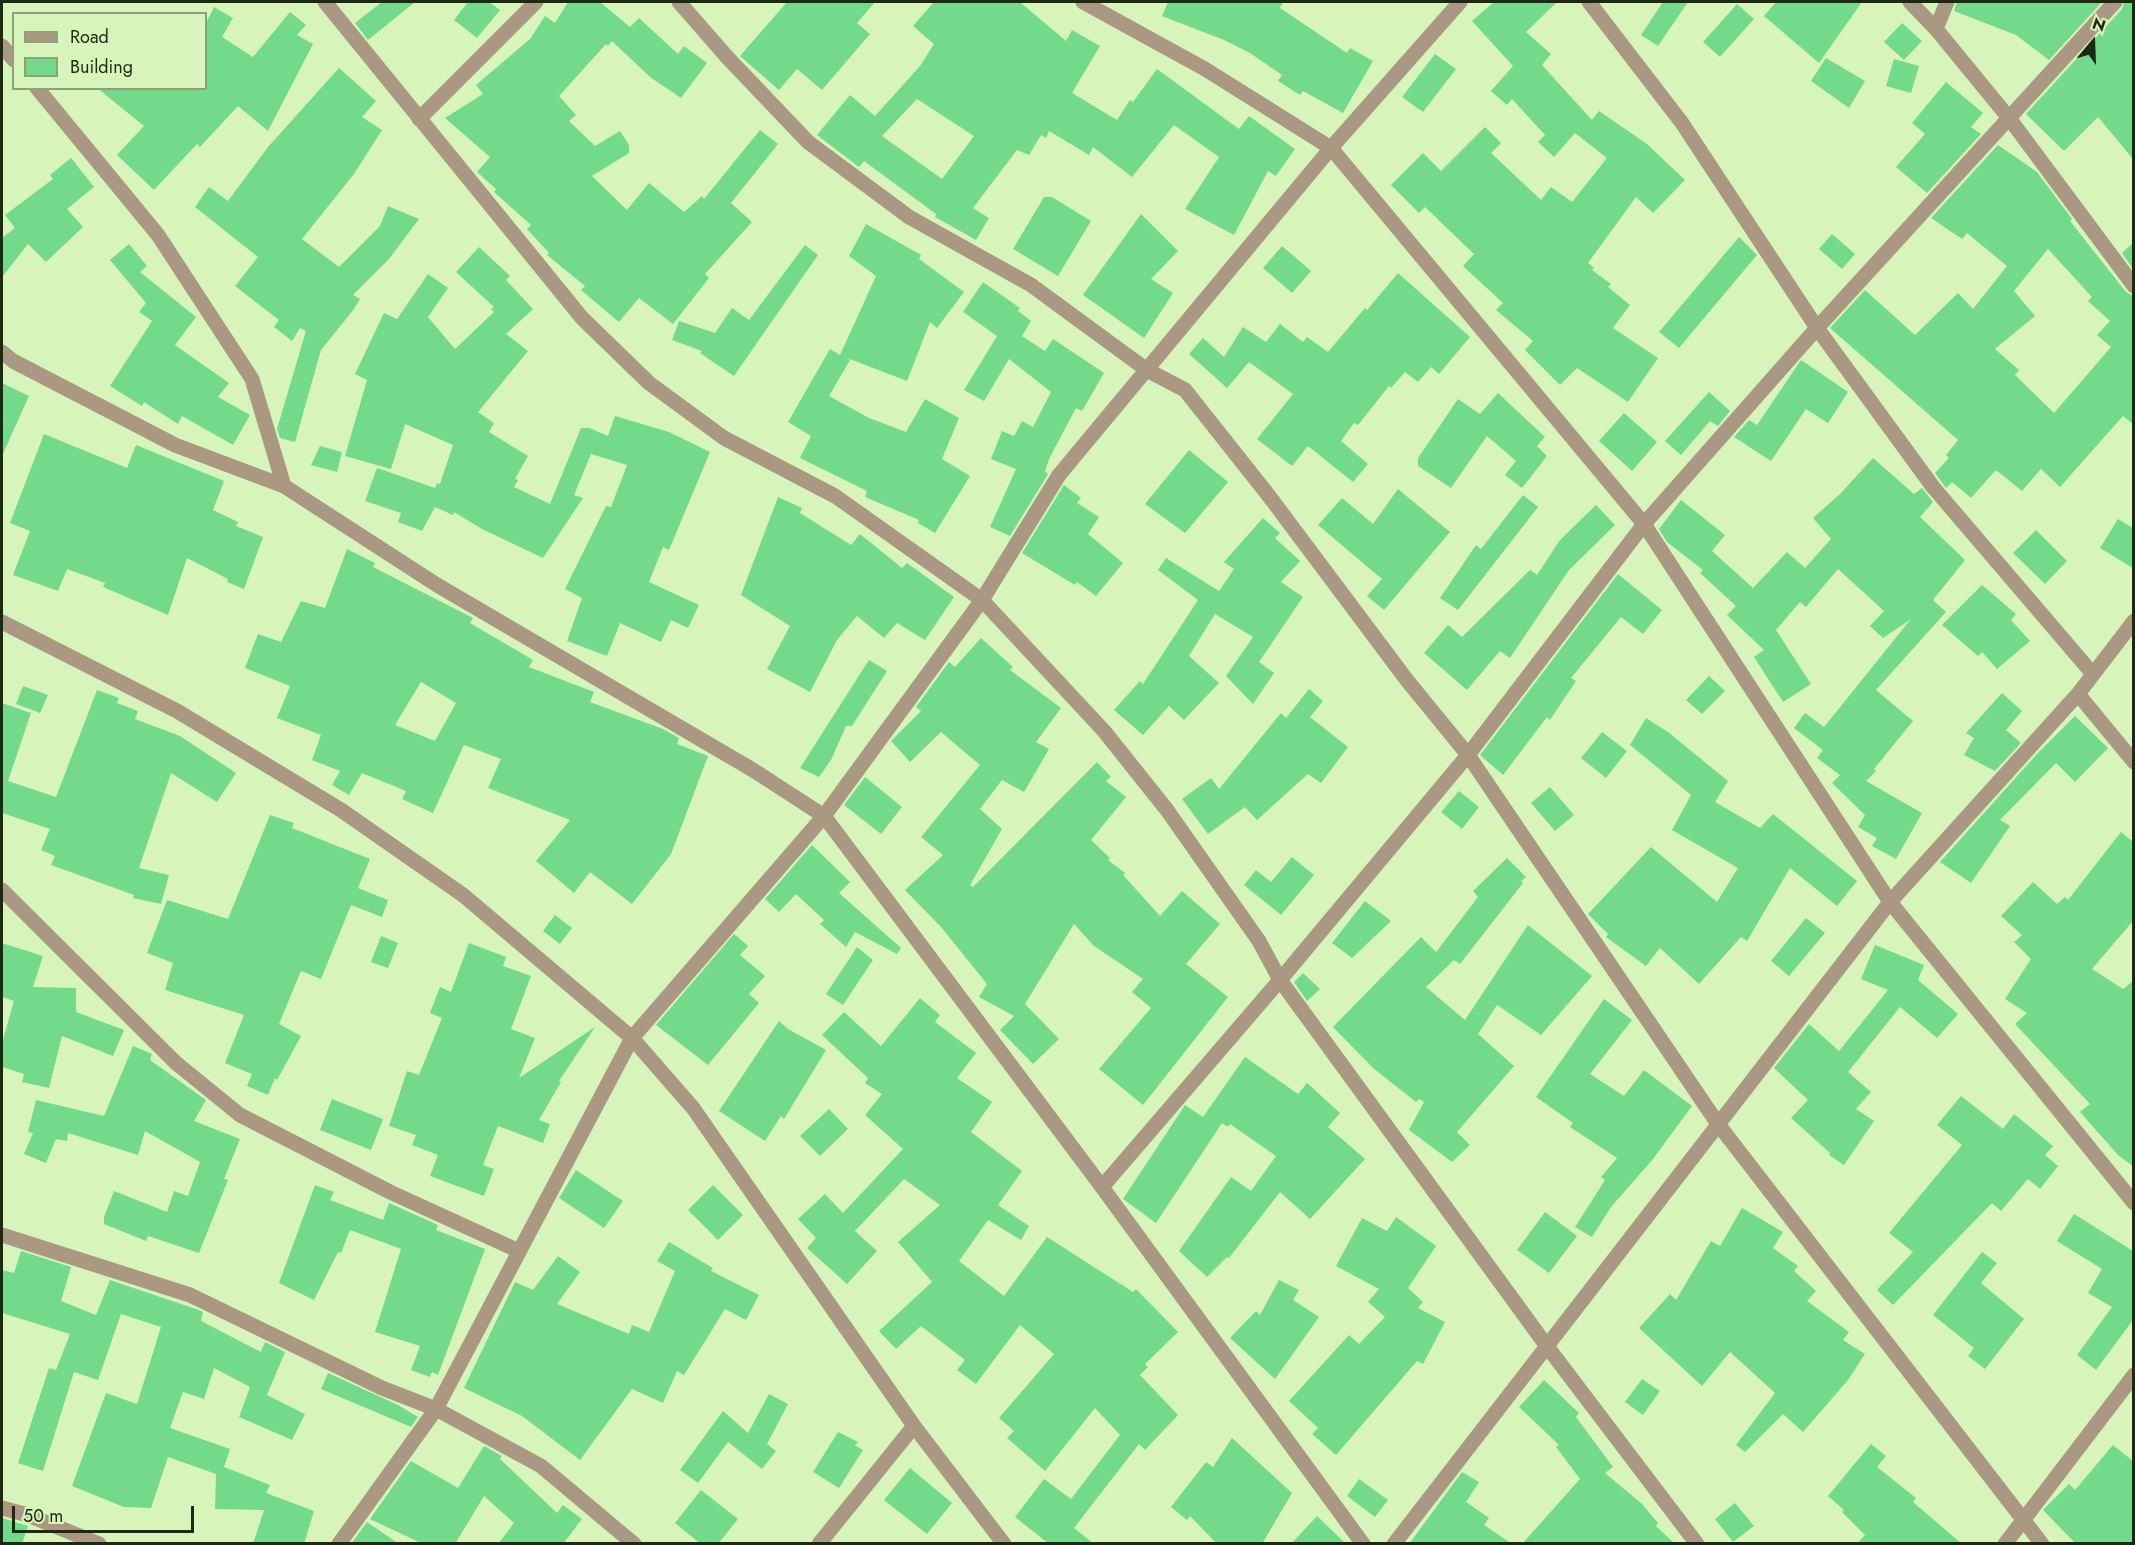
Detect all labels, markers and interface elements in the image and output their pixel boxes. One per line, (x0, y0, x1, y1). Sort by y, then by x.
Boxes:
legend (12, 12, 207, 90)
north arrow (2063, 12, 2123, 72)
text: N (2089, 12, 2109, 37)
text: Road (70, 24, 109, 50)
text: Building (70, 54, 133, 80)
scale bar (15, 1494, 196, 1532)
text: 50 m (23, 1503, 63, 1529)

